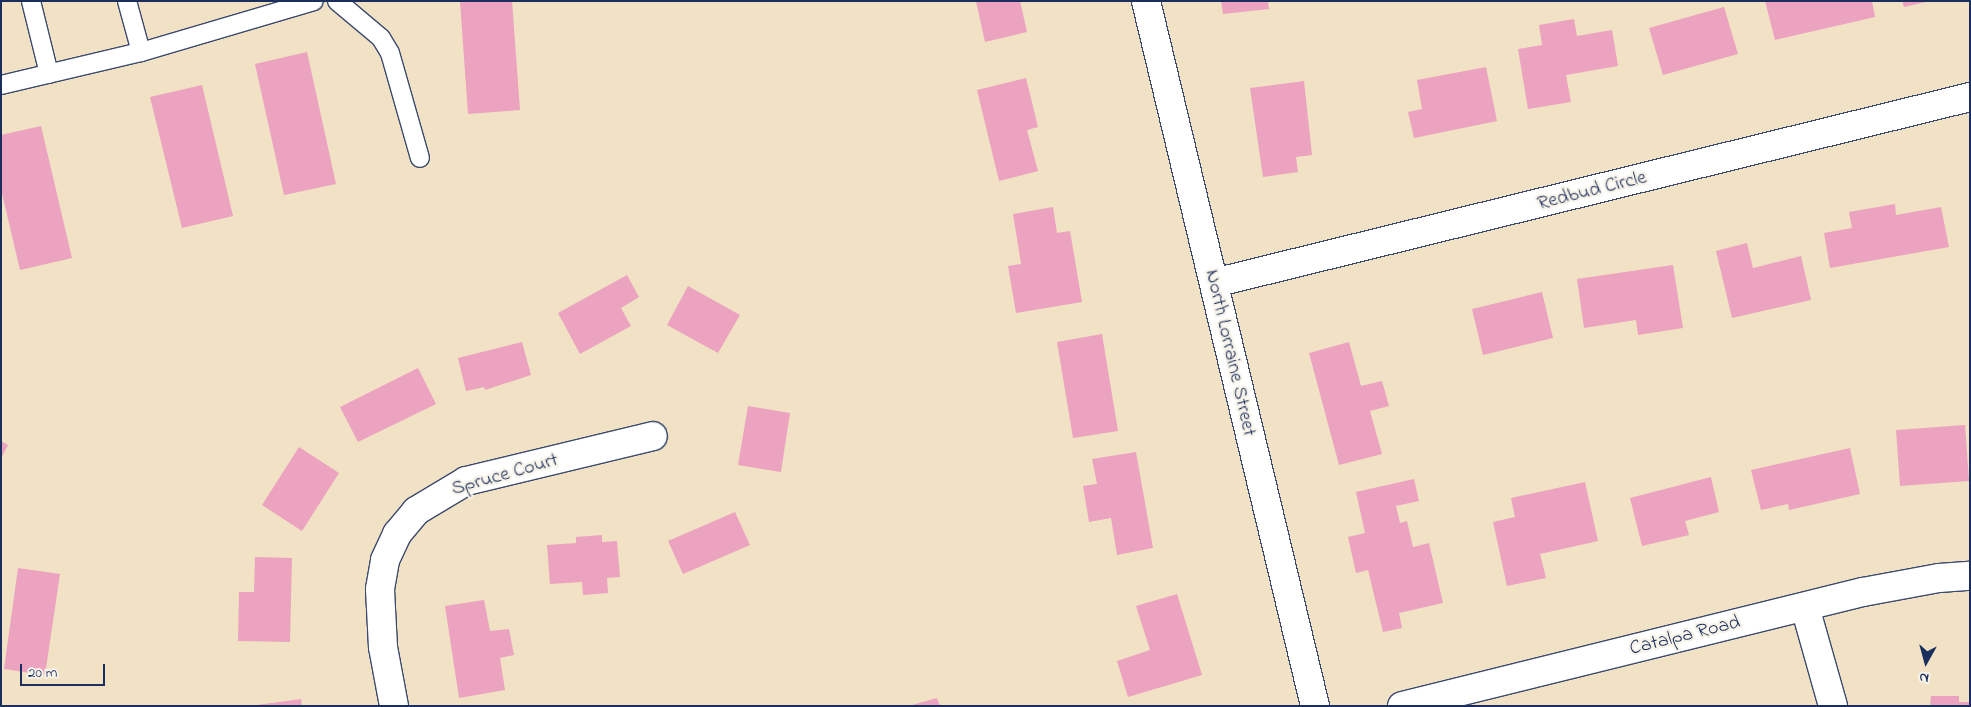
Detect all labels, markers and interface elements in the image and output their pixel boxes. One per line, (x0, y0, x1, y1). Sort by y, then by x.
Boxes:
street label: Redbud Circle (1535, 166, 1649, 216)
street label: North Lorraine Street (1199, 267, 1261, 439)
street label: Spruce Court (449, 448, 561, 502)
street label: Catalpa Road (1627, 611, 1743, 661)
north arrow (1901, 637, 1951, 687)
scale bar (22, 654, 108, 686)
text: 20 m (28, 662, 57, 684)
text: N (1918, 666, 1930, 688)

